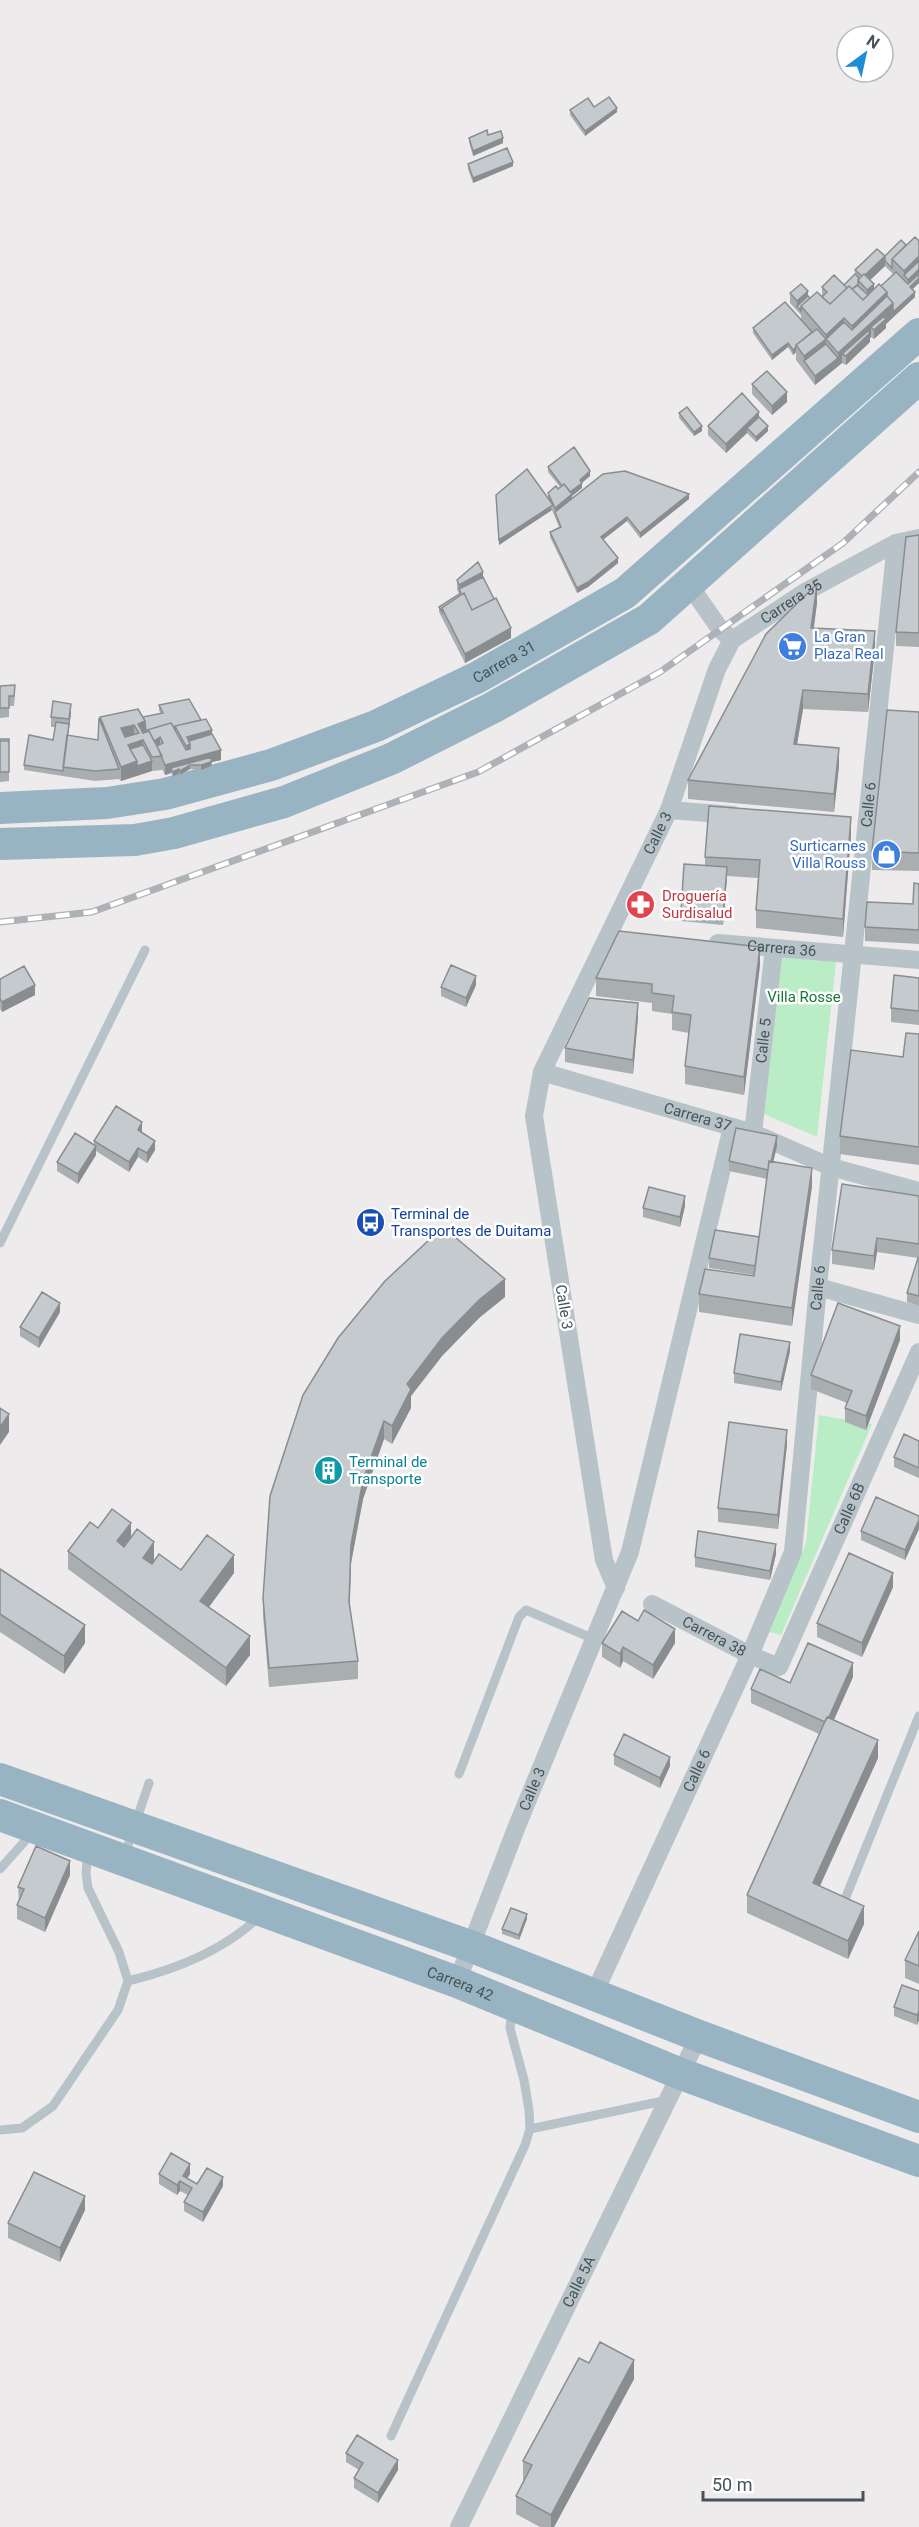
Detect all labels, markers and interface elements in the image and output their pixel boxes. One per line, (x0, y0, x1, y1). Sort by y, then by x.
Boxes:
north arrow (835, 24, 895, 84)
text: N (863, 31, 883, 53)
street label: Carrera 35 (757, 576, 825, 628)
place label: La Gran Plaza Real (814, 628, 884, 663)
supermarket icon: La Gran Plaza Real (777, 630, 809, 662)
street label: Carrera 31 (470, 637, 539, 687)
street label: Calle 6 (857, 781, 880, 828)
street label: Calle 3 (640, 809, 676, 858)
place label: Surticarnes Villa Rouss (790, 837, 866, 872)
shop icon: Surticarnes Villa Rouss (871, 839, 903, 871)
place label: Droguería Surdisalud (662, 887, 733, 922)
pharmacy icon: Droguería Surdisalud (625, 889, 657, 921)
street label: Carrera 36 (746, 936, 817, 960)
park label: Villa Rosse (767, 988, 841, 1006)
street label: Calle 5 (752, 1017, 775, 1064)
street label: Carrera 37 (662, 1099, 734, 1135)
place label: Terminal de Transportes de Duitama (391, 1205, 551, 1240)
bus stop icon: Terminal de Transportes de Duitama (354, 1207, 386, 1239)
street label: Calle 6 (807, 1264, 829, 1311)
street label: Calle 3 (552, 1283, 576, 1331)
place label: Terminal de Transporte (349, 1453, 427, 1488)
building icon: Terminal de Transporte (312, 1455, 344, 1487)
street label: Calle 6B (830, 1480, 869, 1537)
street label: Carrera 38 (679, 1612, 749, 1660)
street label: Calle 6 (679, 1746, 715, 1795)
street label: Calle 3 (515, 1765, 549, 1814)
street label: Carrera 42 (424, 1963, 496, 2005)
street label: Calle 5A (559, 2253, 599, 2310)
scale bar (703, 2464, 864, 2502)
text: 50 m (712, 2474, 752, 2495)

